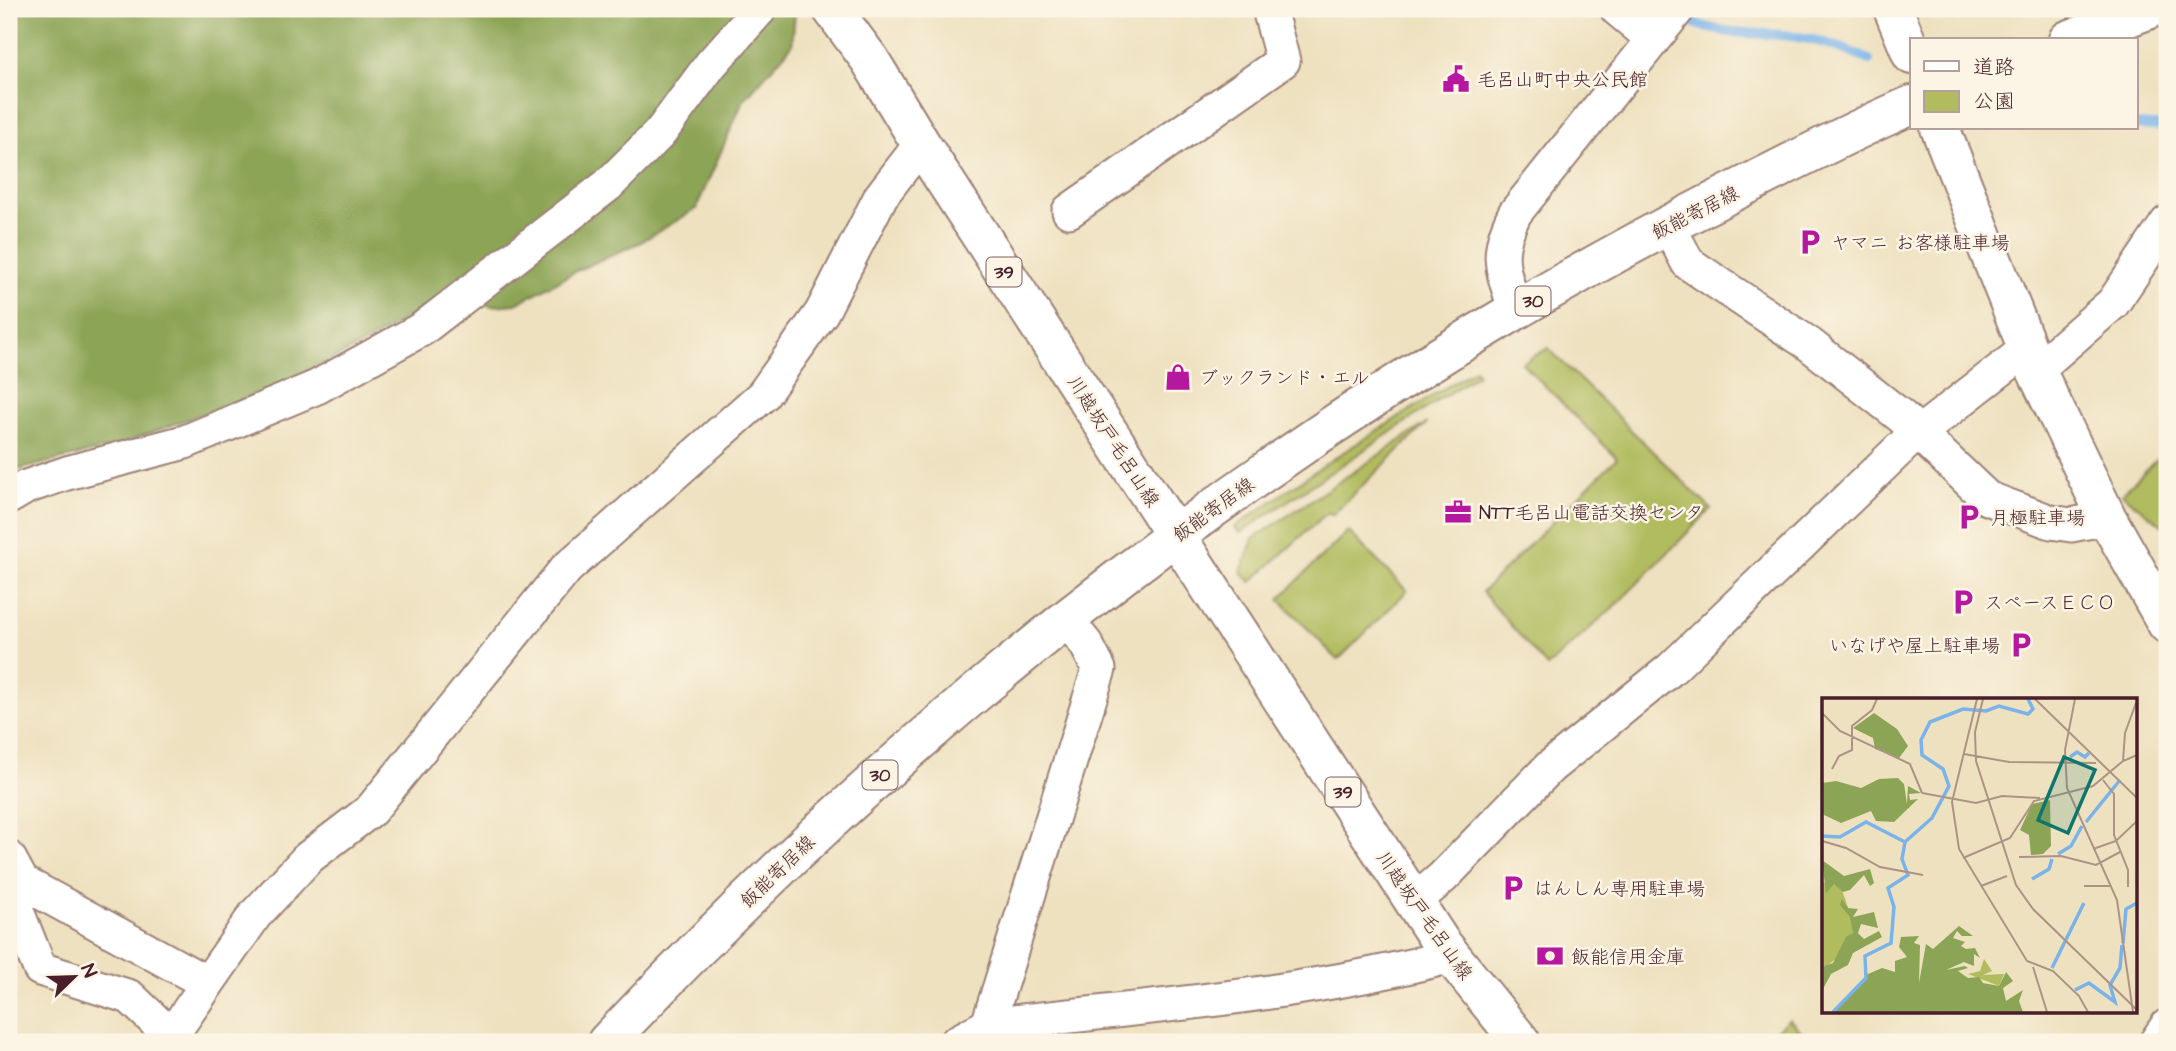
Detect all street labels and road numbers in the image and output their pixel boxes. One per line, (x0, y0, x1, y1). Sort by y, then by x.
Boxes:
street label: 飯能寄居線 (1647, 180, 1744, 247)
road number: 39 (986, 258, 1021, 286)
road number: 30 (1516, 286, 1550, 316)
street label: 川越坂戸毛呂山線 (1060, 371, 1165, 513)
street label: 飯能寄居線 (1168, 471, 1260, 549)
road number: 30 (862, 760, 898, 790)
road number: 39 (1326, 778, 1360, 806)
street label: 飯能寄居線 (734, 829, 822, 915)
street label: 川越坂戸毛呂山線 (1369, 846, 1478, 986)

